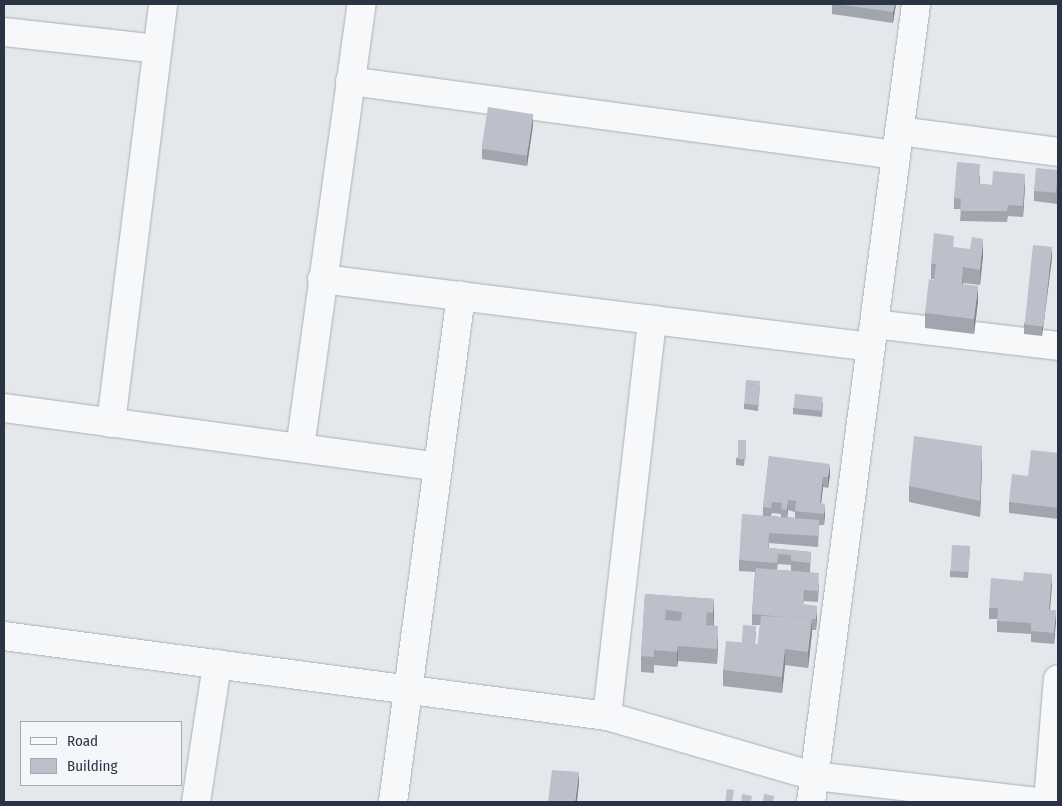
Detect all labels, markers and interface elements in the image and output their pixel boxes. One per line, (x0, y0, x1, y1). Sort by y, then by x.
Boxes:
legend (20, 721, 182, 786)
text: Road (67, 732, 98, 750)
text: Building (67, 757, 118, 775)

